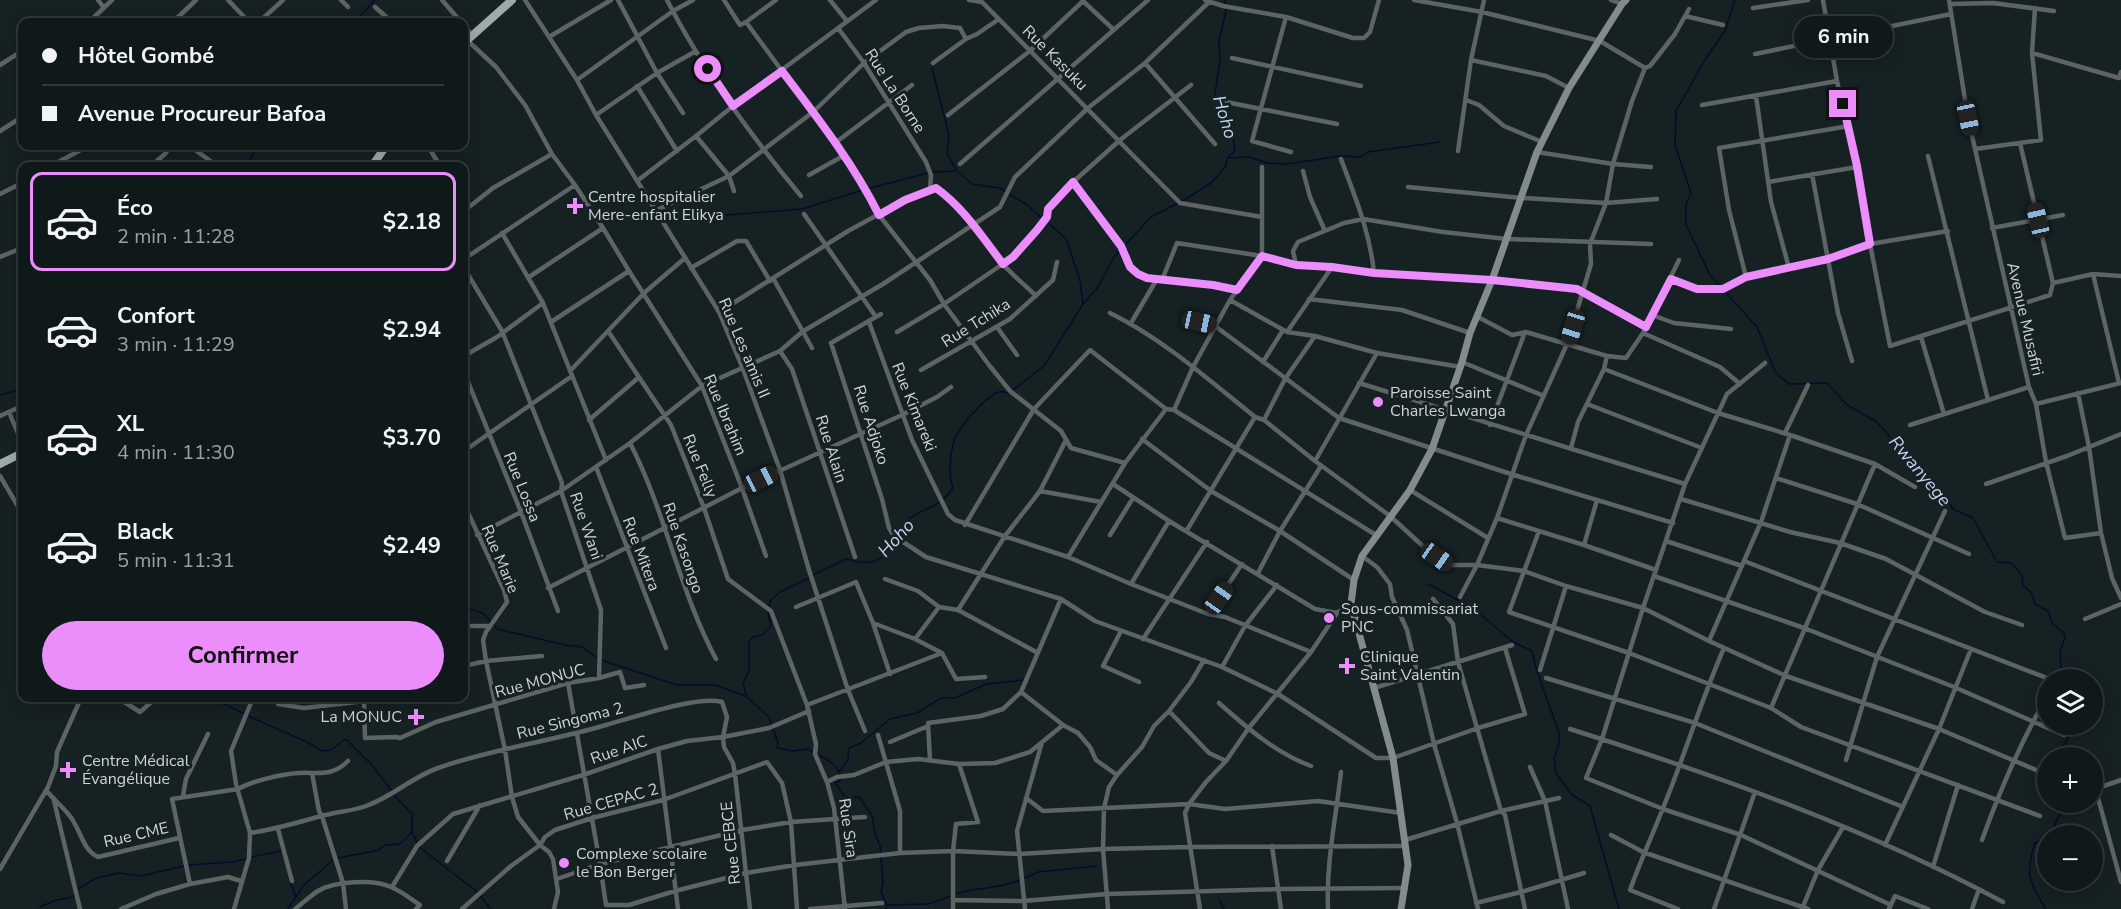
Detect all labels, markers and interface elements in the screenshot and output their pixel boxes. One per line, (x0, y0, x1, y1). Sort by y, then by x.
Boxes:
callout: 6 min (1794, 17, 1892, 59)
street label: Rue Kasuku (1017, 20, 1093, 96)
text: 6 min (1818, 23, 1869, 50)
text: Hôtel Gombé (78, 41, 214, 71)
street label: Rue La Borne (859, 44, 931, 138)
route start (694, 55, 721, 82)
route end (1829, 90, 1856, 117)
water label: Hoho (1207, 92, 1243, 142)
text: Avenue Procureur Bafoa (78, 99, 326, 129)
car (1955, 99, 1981, 137)
place label: Centre hospitalier Mere-enfant Elikya (588, 186, 724, 226)
text: Éco (117, 193, 153, 223)
icon: car (45, 195, 99, 249)
marker: Centre hospitalier Mere-enfant Elikya (566, 197, 584, 215)
car (2025, 200, 2051, 240)
text: $2.18 (383, 207, 441, 237)
text: 2 min · 11:28 (117, 223, 235, 250)
street label: Avenue Musafiri (2001, 260, 2049, 378)
street label: Rue Tchika (937, 293, 1015, 353)
street label: Rue Les amis II (713, 294, 775, 402)
text: Confort (117, 301, 195, 331)
icon: car (45, 303, 99, 357)
car (1559, 307, 1587, 347)
car (1180, 309, 1218, 335)
text: $2.94 (383, 315, 441, 345)
text: 3 min · 11:29 (117, 331, 235, 358)
street label: Rue Kimareki (886, 359, 942, 455)
street label: Rue Ibrahim (698, 371, 752, 459)
street label: Rue Adjoko (848, 382, 894, 468)
place label: Paroisse Saint Charles Lwanga (1390, 382, 1506, 422)
marker: Paroisse Saint Charles Lwanga (1371, 395, 1385, 409)
text: XL (117, 409, 144, 439)
icon: car (45, 411, 99, 465)
street label: Rue Alain (810, 412, 852, 486)
text: $3.70 (383, 423, 441, 453)
street label: Rue Felly (677, 431, 723, 502)
water label: Rwanyege (1883, 431, 1957, 512)
text: 4 min · 11:30 (117, 439, 235, 466)
street label: Rue Lossa (498, 449, 546, 525)
car (741, 463, 781, 495)
street label: Rue Wani (564, 489, 608, 563)
street label: Rue Kasongo (657, 500, 709, 596)
street label: Rue Mitera (617, 514, 665, 594)
water label: Hoho (872, 514, 920, 562)
text: Black (117, 517, 173, 547)
icon: car (45, 519, 99, 573)
street label: Rue Marie (476, 521, 524, 597)
text: $2.49 (383, 531, 441, 561)
car (1417, 539, 1457, 575)
text: 5 min · 11:31 (117, 547, 235, 574)
car (1201, 578, 1237, 618)
place label: Sous-commissariat PNC (1341, 598, 1478, 638)
marker: Sous-commissariat PNC (1322, 611, 1336, 625)
button: Confirmer (42, 621, 444, 690)
place label: Clinique Saint Valentin (1360, 646, 1460, 686)
marker: Clinique Saint Valentin (1338, 657, 1356, 675)
street label: Rue MONUC (492, 658, 588, 704)
map controls (2037, 669, 2103, 891)
button: layers (2037, 669, 2103, 735)
street label: Rue Singoma 2 (514, 697, 626, 745)
place label: La MONUC (321, 706, 402, 728)
marker: La MONUC (407, 708, 425, 726)
street label: Rue AIC (588, 730, 651, 770)
button: + (2037, 747, 2103, 813)
place label: Centre Médical Évangélique (82, 750, 190, 790)
marker: Centre Médical Évangélique (59, 761, 77, 779)
street label: Rue CEPAC 2 (561, 778, 661, 826)
street label: Rue Sira (833, 797, 863, 859)
street label: Rue CEBCE (716, 800, 746, 886)
street label: Rue CME (101, 817, 171, 853)
button: − (2037, 825, 2103, 891)
place label: Complexe scolaire le Bon Berger (576, 843, 707, 883)
marker: Complexe scolaire le Bon Berger (557, 856, 571, 870)

